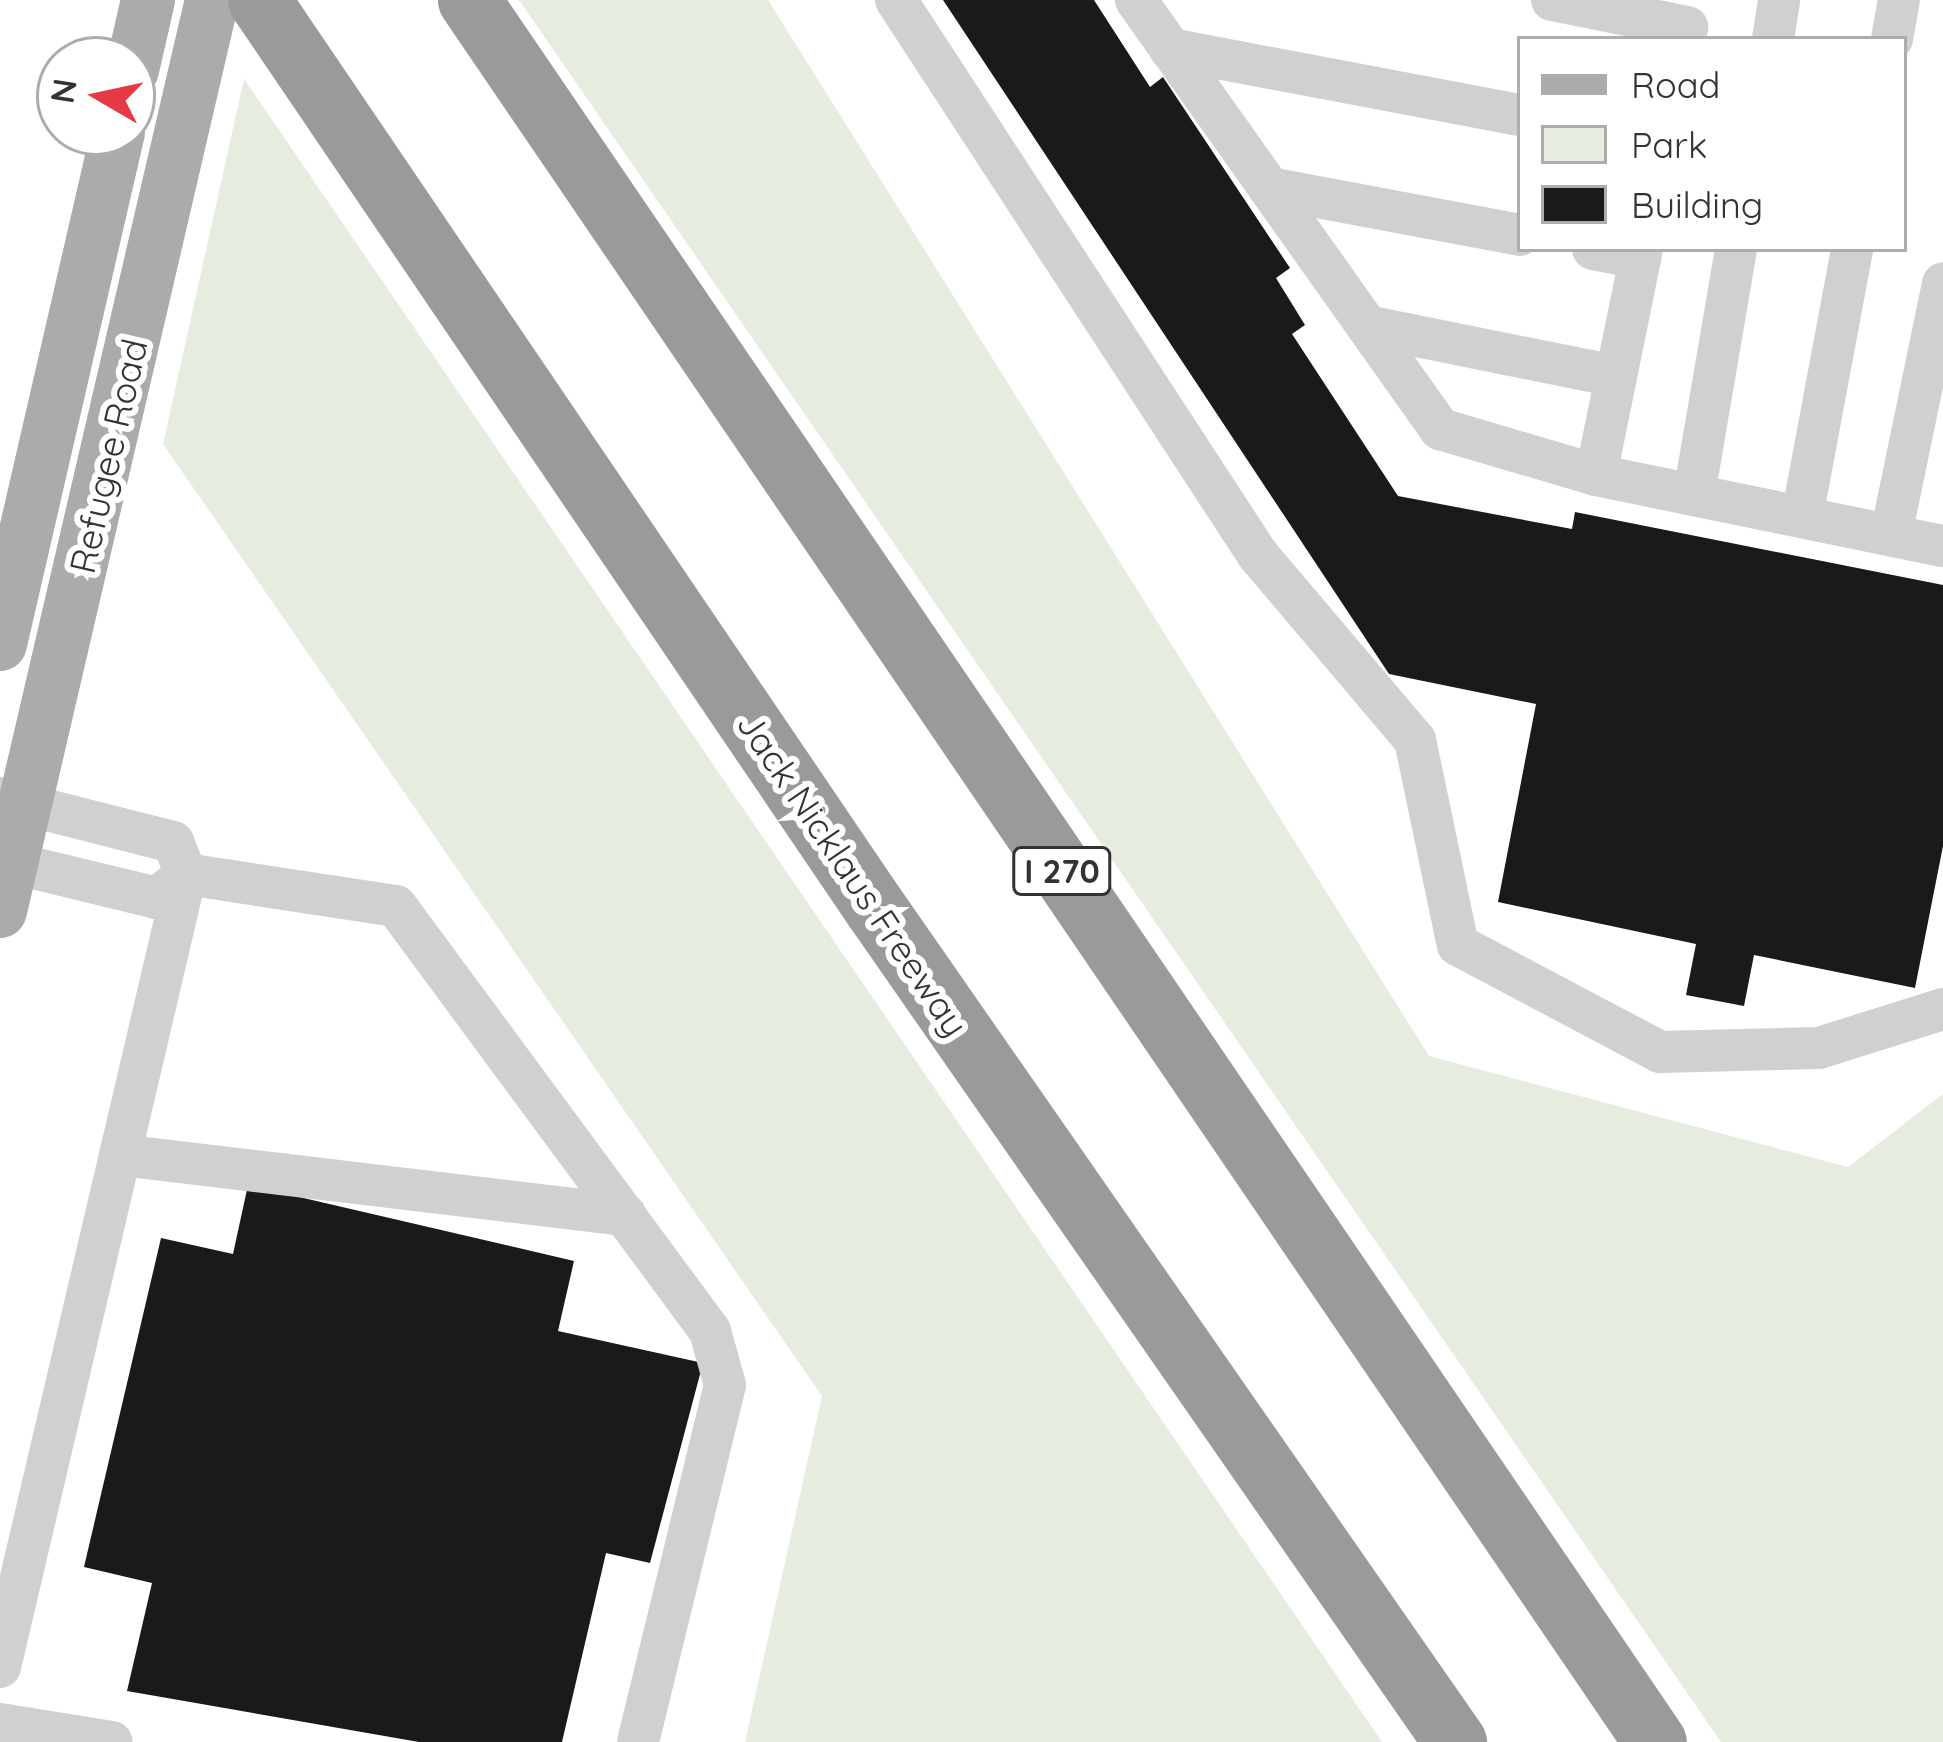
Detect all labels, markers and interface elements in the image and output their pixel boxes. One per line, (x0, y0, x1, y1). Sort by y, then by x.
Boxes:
north arrow (36, 36, 156, 156)
legend (1517, 36, 1907, 252)
text: Road (1631, 62, 1720, 107)
text: N (41, 76, 85, 106)
text: Park (1631, 122, 1707, 167)
text: Building (1631, 182, 1763, 227)
street label: Refugee Road (60, 335, 156, 577)
street label: Jack Nicklaus Freeway (728, 704, 978, 1044)
road number: I 270 (1011, 844, 1113, 898)

